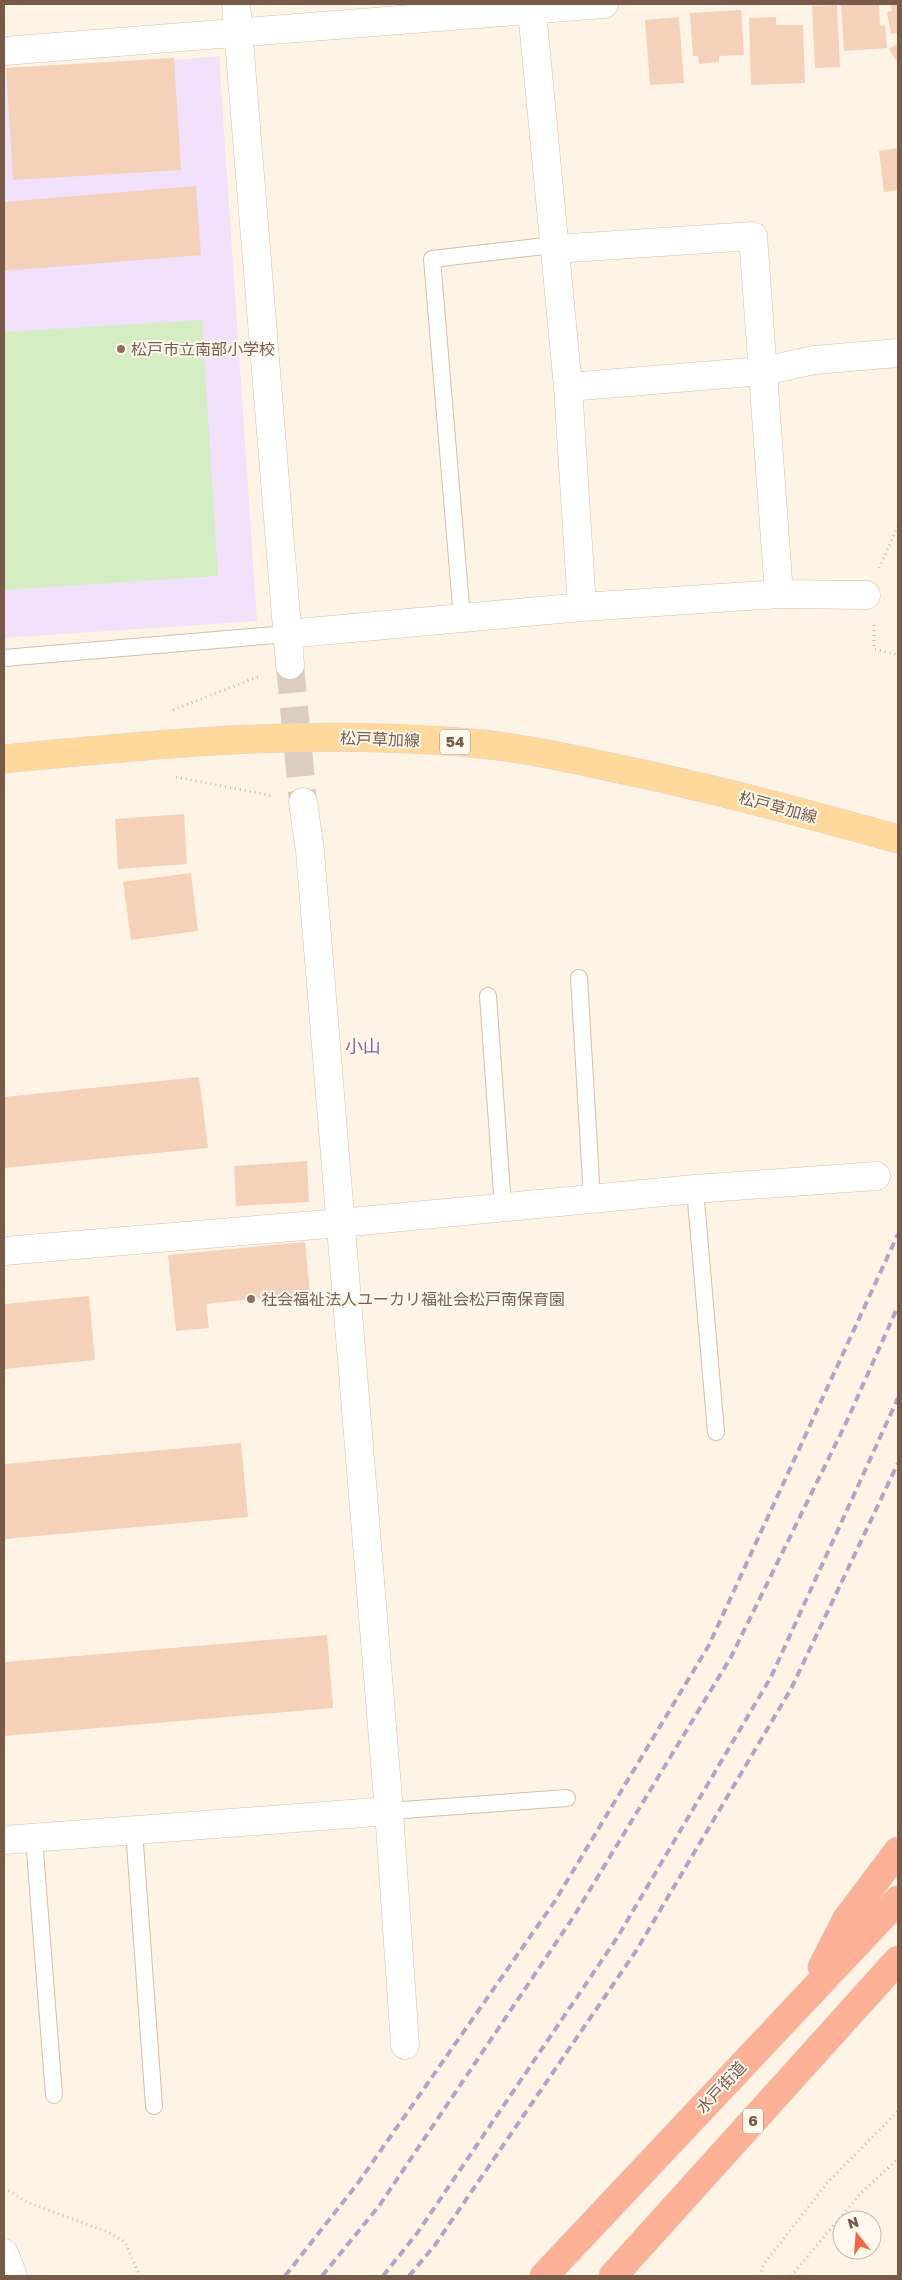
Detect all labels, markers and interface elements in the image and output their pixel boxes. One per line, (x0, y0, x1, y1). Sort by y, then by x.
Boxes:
place label: 松戸市立南部小学校 (131, 339, 275, 359)
marker: 松戸市立南部小学校 (115, 343, 127, 355)
street label: 松戸草加線 (340, 728, 420, 750)
road number: 54 (440, 730, 470, 754)
street label: 松戸草加線 (737, 787, 819, 827)
district label: 小山 (345, 1035, 381, 1057)
place label: 社会福祉法人ユーカリ福祉会松戸南保育園 (261, 1289, 565, 1309)
marker: 社会福祉法人ユーカリ福祉会松戸南保育園 (245, 1293, 257, 1305)
street label: 水戸街道 (692, 2057, 750, 2117)
road number: 6 (743, 2108, 763, 2134)
north arrow (832, 2210, 882, 2260)
text: N (845, 2212, 861, 2232)

